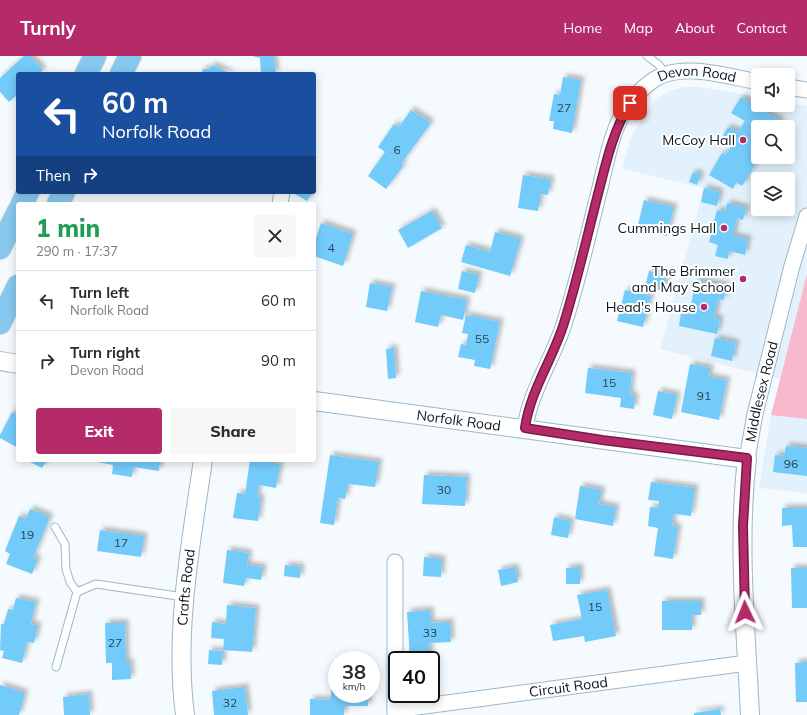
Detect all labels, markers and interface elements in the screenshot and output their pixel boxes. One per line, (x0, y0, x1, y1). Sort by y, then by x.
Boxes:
text: Turnly (20, 16, 76, 40)
text: Home (563, 19, 602, 37)
text: Map (624, 19, 653, 37)
text: About (675, 19, 715, 37)
text: Contact (737, 19, 787, 37)
street label: Devon Road (655, 62, 738, 86)
map controls (751, 68, 795, 216)
button: sound (751, 68, 795, 112)
text: 60 m (102, 85, 168, 120)
pin (613, 86, 647, 120)
icon: left (36, 88, 88, 140)
icon: arrive (619, 92, 641, 114)
house number: 27 (557, 100, 571, 115)
text: Norfolk Road (102, 120, 211, 143)
button: search (751, 120, 795, 164)
place label: McCoy Hall (662, 131, 735, 149)
marker: McCoy Hall (738, 135, 748, 145)
house number: 6 (393, 142, 401, 157)
icon: right (79, 164, 101, 186)
text: Then (36, 166, 71, 185)
button: layers (751, 172, 795, 216)
text: 1 min (36, 213, 100, 243)
button: close (254, 215, 296, 257)
place label: Cummings Hall (618, 219, 716, 237)
marker: Cummings Hall (719, 223, 729, 233)
house number: 4 (327, 240, 335, 255)
text: 290 m · 17:37 (36, 243, 118, 259)
place label: The Brimmer and May School (632, 262, 736, 296)
marker: The Brimmer and May School (738, 274, 748, 284)
text: Turn left (70, 283, 129, 302)
icon: left (36, 290, 58, 312)
text: 60 m (261, 291, 296, 310)
place label: Head's House (606, 298, 696, 316)
text: Norfolk Road (70, 302, 149, 318)
marker: Head's House (699, 302, 709, 312)
house number: 55 (475, 331, 489, 346)
street label: Middlesex Road (741, 339, 782, 443)
text: Turn right (70, 343, 140, 362)
icon: right (36, 350, 58, 372)
text: 90 m (261, 351, 296, 370)
text: Devon Road (70, 362, 144, 378)
house number: 15 (602, 375, 616, 390)
house number: 91 (697, 388, 711, 403)
street label: Norfolk Road (415, 406, 502, 435)
button: Exit (36, 408, 162, 454)
button: Share (170, 408, 296, 454)
house number: 96 (784, 456, 798, 471)
house number: 30 (437, 482, 451, 497)
house number: 19 (20, 527, 34, 542)
house number: 17 (114, 535, 128, 550)
street label: Crafts Road (173, 548, 199, 626)
position arrow (724, 591, 766, 633)
house number: 15 (588, 599, 602, 614)
house number: 33 (423, 625, 437, 640)
house number: 27 (108, 635, 122, 650)
speed limit sign: 40 (388, 651, 440, 703)
text: 38 (342, 659, 366, 684)
street label: Circuit Road (528, 673, 609, 701)
text: km/h (343, 680, 365, 693)
house number: 32 (223, 695, 237, 710)

